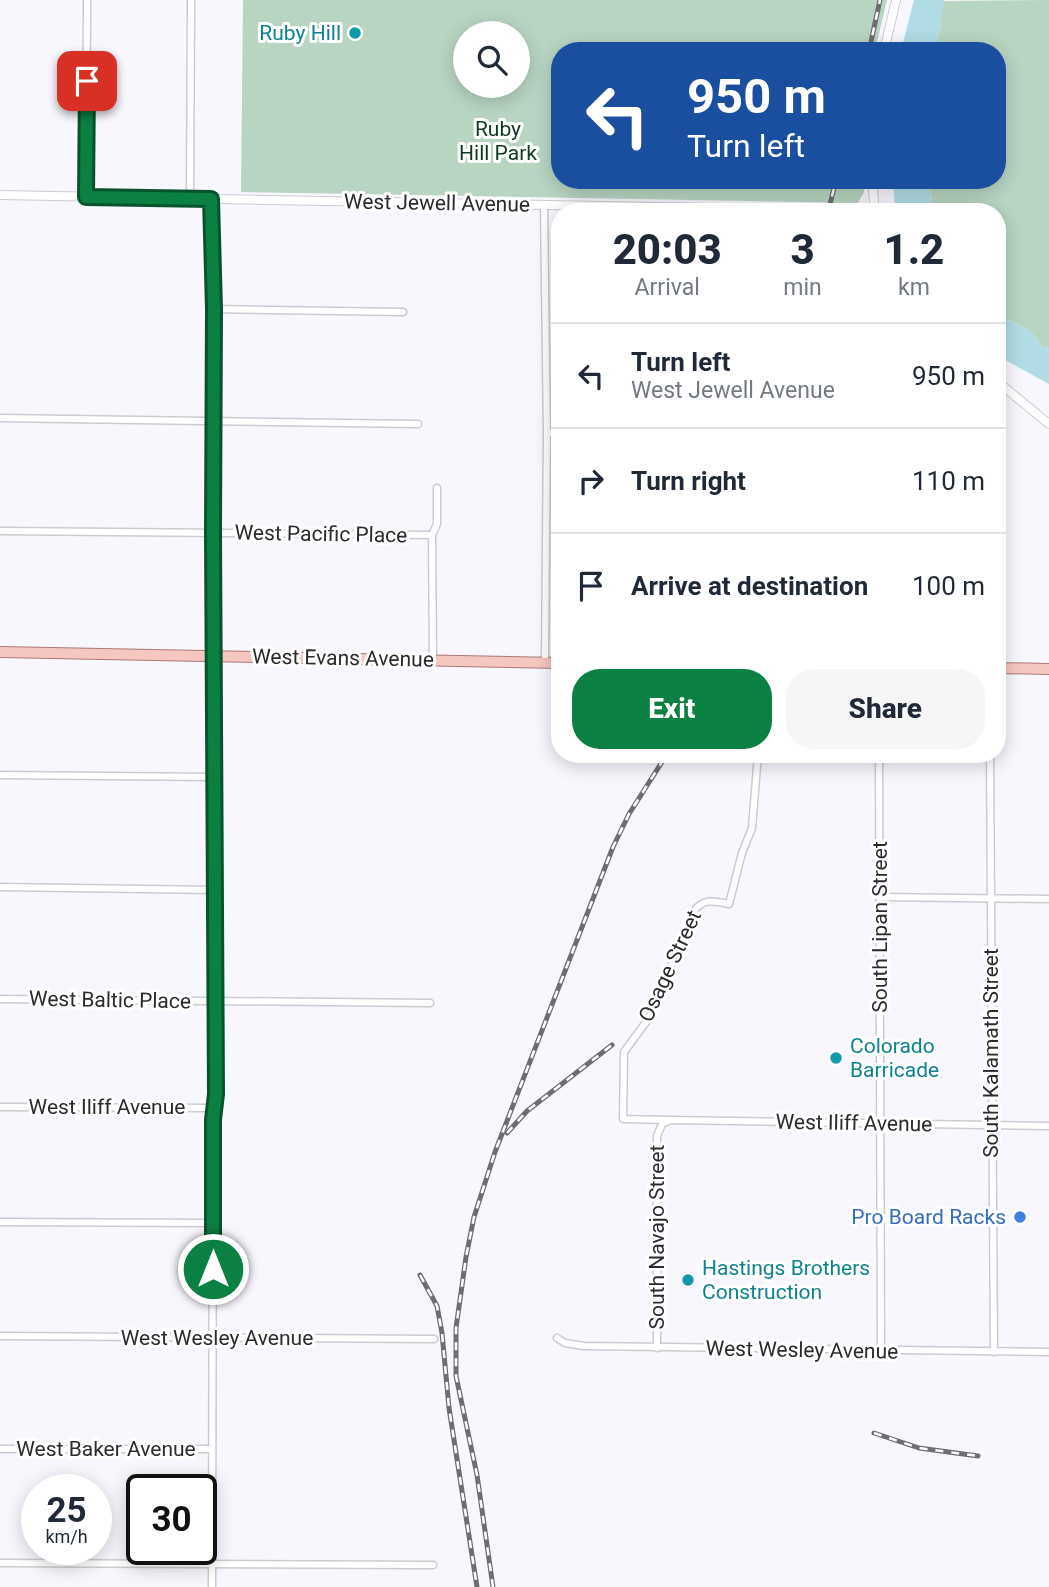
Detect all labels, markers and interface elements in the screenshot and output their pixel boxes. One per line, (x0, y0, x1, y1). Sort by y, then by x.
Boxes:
place label: Ruby Hill (259, 21, 341, 45)
map controls (453, 21, 530, 98)
button: search (453, 21, 530, 98)
marker: Ruby Hill (347, 25, 363, 41)
pin (57, 51, 117, 111)
icon: arrive (68, 62, 106, 100)
text: 950 m (687, 68, 826, 125)
icon: left (572, 70, 663, 161)
park label: Ruby Hill Park (459, 117, 537, 165)
text: Turn left (687, 127, 805, 165)
street label: West Jewell Avenue (344, 189, 530, 217)
text: 20:03 (613, 225, 722, 274)
text: 3 (790, 225, 815, 274)
text: 1.2 (883, 225, 944, 274)
text: Arrival (635, 274, 700, 301)
text: min (783, 274, 822, 301)
text: km (898, 274, 930, 301)
text: Turn left (631, 347, 730, 377)
icon: left (572, 357, 610, 395)
text: 950 m (912, 361, 985, 391)
text: West Jewell Avenue (631, 377, 835, 404)
icon: right (572, 462, 610, 500)
text: Turn right (631, 466, 746, 496)
text: 110 m (912, 466, 985, 496)
street label: West Pacific Place (234, 520, 408, 548)
icon: arrive (572, 567, 610, 605)
text: Arrive at destination (631, 571, 868, 601)
text: 100 m (912, 571, 985, 601)
street label: West Evans Avenue (252, 644, 434, 672)
button: Exit (572, 669, 772, 749)
button: Share (786, 669, 985, 749)
street label: South Lipan Street (868, 841, 892, 1013)
street label: Osage Street (634, 906, 706, 1026)
street label: South Kalamath Street (979, 948, 1003, 1158)
street label: West Baltic Place (29, 987, 191, 1013)
place label: Colorado Barricade (850, 1034, 939, 1082)
marker: Colorado Barricade (828, 1050, 844, 1066)
street label: West Iliff Avenue (29, 1095, 185, 1119)
street label: West Iliff Avenue (775, 1110, 933, 1136)
street label: South Navajo Street (645, 1144, 669, 1329)
place label: Pro Board Racks (851, 1205, 1006, 1229)
marker: Pro Board Racks (1012, 1209, 1028, 1225)
position arrow (176, 1232, 250, 1306)
place label: Hastings Brothers Construction (702, 1256, 870, 1304)
marker: Hastings Brothers Construction (680, 1272, 696, 1288)
street label: West Wesley Avenue (121, 1326, 313, 1350)
street label: West Wesley Avenue (706, 1336, 898, 1364)
street label: West Baker Avenue (16, 1437, 196, 1461)
speed limit sign: 30 (126, 1474, 217, 1565)
text: 25 (46, 1490, 87, 1531)
text: km/h (45, 1526, 88, 1547)

